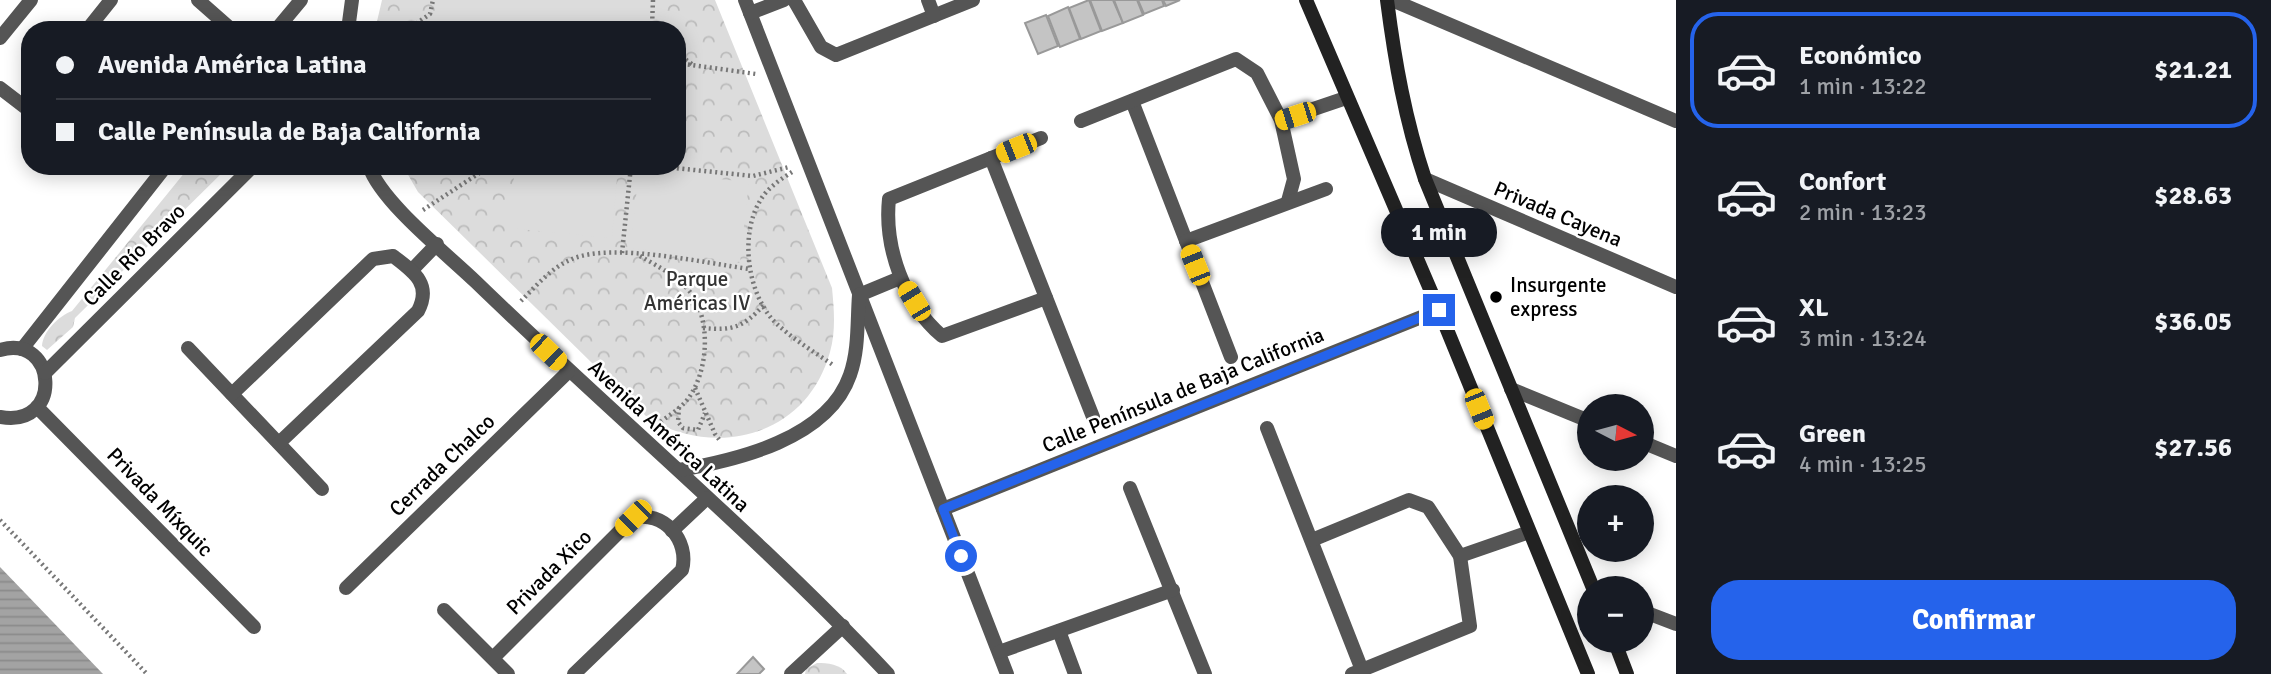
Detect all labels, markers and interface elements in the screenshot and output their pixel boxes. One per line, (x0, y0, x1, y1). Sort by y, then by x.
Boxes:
icon: car (1715, 39, 1778, 102)
text: Económico (1799, 40, 1922, 72)
text: Avenida América Latina (98, 49, 367, 81)
text: $21.21 (2154, 54, 2232, 86)
text: 1 min · 13:22 (1799, 72, 1927, 101)
car (1272, 100, 1319, 132)
text: Calle Península de Baja California (98, 116, 481, 148)
car (993, 130, 1040, 166)
icon: car (1715, 165, 1778, 228)
text: Confort (1799, 166, 1886, 198)
street label: Privada Cayena (1490, 175, 1626, 253)
text: $28.63 (2154, 180, 2232, 212)
street label: Calle Río Bravo (77, 198, 191, 312)
text: 2 min · 13:23 (1799, 198, 1927, 227)
callout: 1 min (1381, 208, 1497, 258)
text: 1 min (1411, 218, 1467, 247)
car (1178, 242, 1213, 288)
park label: Parque Américas IV (644, 266, 750, 316)
place label: Insurgente express (1510, 272, 1607, 322)
car (895, 278, 934, 324)
marker: Insurgente express (1488, 289, 1504, 305)
icon: car (1715, 291, 1778, 354)
text: XL (1799, 292, 1829, 324)
route end (1423, 294, 1455, 326)
text: $36.05 (2154, 306, 2232, 338)
street label: Calle Península de Baja California (1038, 321, 1328, 459)
text: 3 min · 13:24 (1799, 324, 1927, 353)
car (526, 330, 571, 374)
street label: Avenida América Latina (583, 354, 755, 518)
car (1462, 386, 1497, 432)
north arrow (1577, 394, 1654, 471)
map controls (1577, 394, 1654, 653)
street label: Cerrada Chalco (384, 408, 500, 522)
icon: car (1715, 417, 1778, 480)
text: Green (1799, 418, 1866, 450)
text: $27.56 (2154, 432, 2232, 464)
street label: Privada Míxquic (101, 442, 219, 562)
text: 4 min · 13:25 (1799, 450, 1927, 479)
button: + (1577, 485, 1654, 562)
car (611, 496, 656, 540)
street label: Privada Xico (501, 524, 597, 620)
route start (945, 540, 977, 572)
button: − (1577, 576, 1654, 653)
button: Confirmar (1711, 580, 2236, 660)

